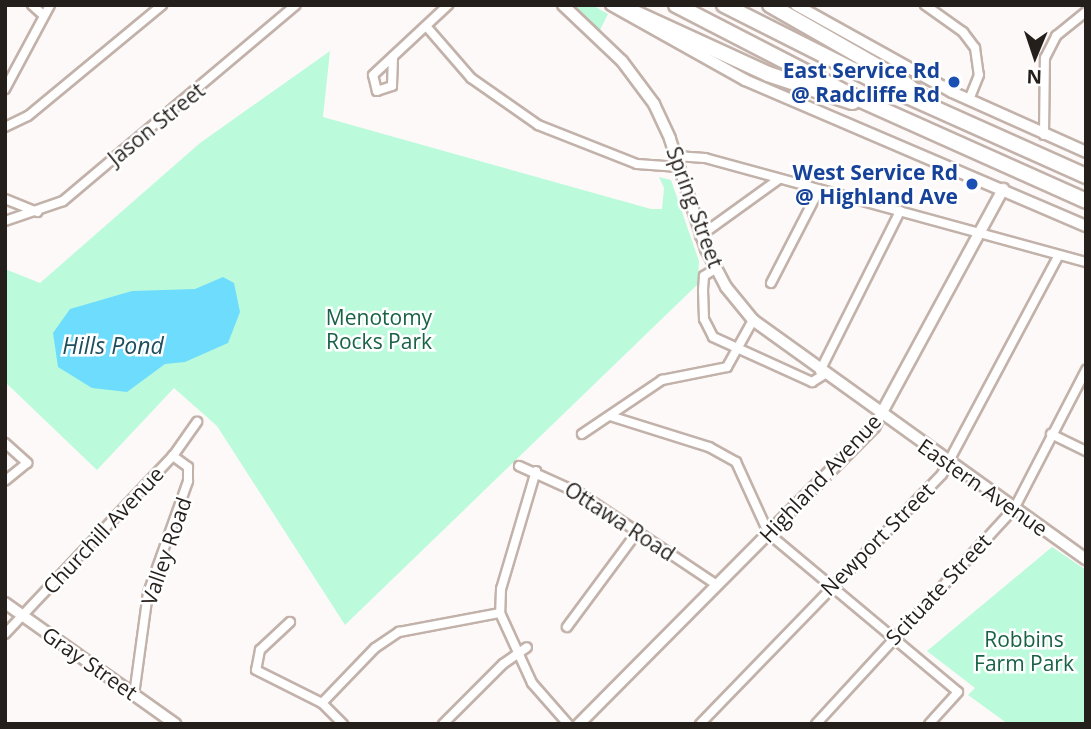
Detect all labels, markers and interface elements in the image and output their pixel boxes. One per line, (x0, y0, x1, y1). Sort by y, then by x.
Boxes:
north arrow (1000, 21, 1070, 91)
place label: East Service Rd @ Radcliffe Rd (783, 57, 940, 107)
text: N (1026, 64, 1042, 90)
marker: East Service Rd @ Radcliffe Rd (946, 74, 962, 90)
street label: Jason Street (103, 77, 209, 171)
street label: Spring Street (662, 143, 728, 271)
place label: West Service Rd @ Highland Ave (793, 159, 958, 209)
marker: West Service Rd @ Highland Ave (964, 176, 980, 192)
park label: Menotomy Rocks Park (326, 304, 432, 354)
water label: Hills Pond (62, 331, 164, 359)
street label: Highland Avenue (754, 409, 886, 547)
street label: Eastern Avenue (913, 433, 1053, 541)
street label: Churchill Avenue (38, 461, 168, 599)
street label: Ottawa Road (560, 476, 680, 566)
street label: Newport Street (815, 477, 939, 601)
street label: Valley Road (136, 494, 196, 608)
street label: Scituate Street (880, 528, 996, 650)
street label: Gray Street (38, 621, 142, 705)
park label: Robbins Farm Park (974, 626, 1074, 676)

